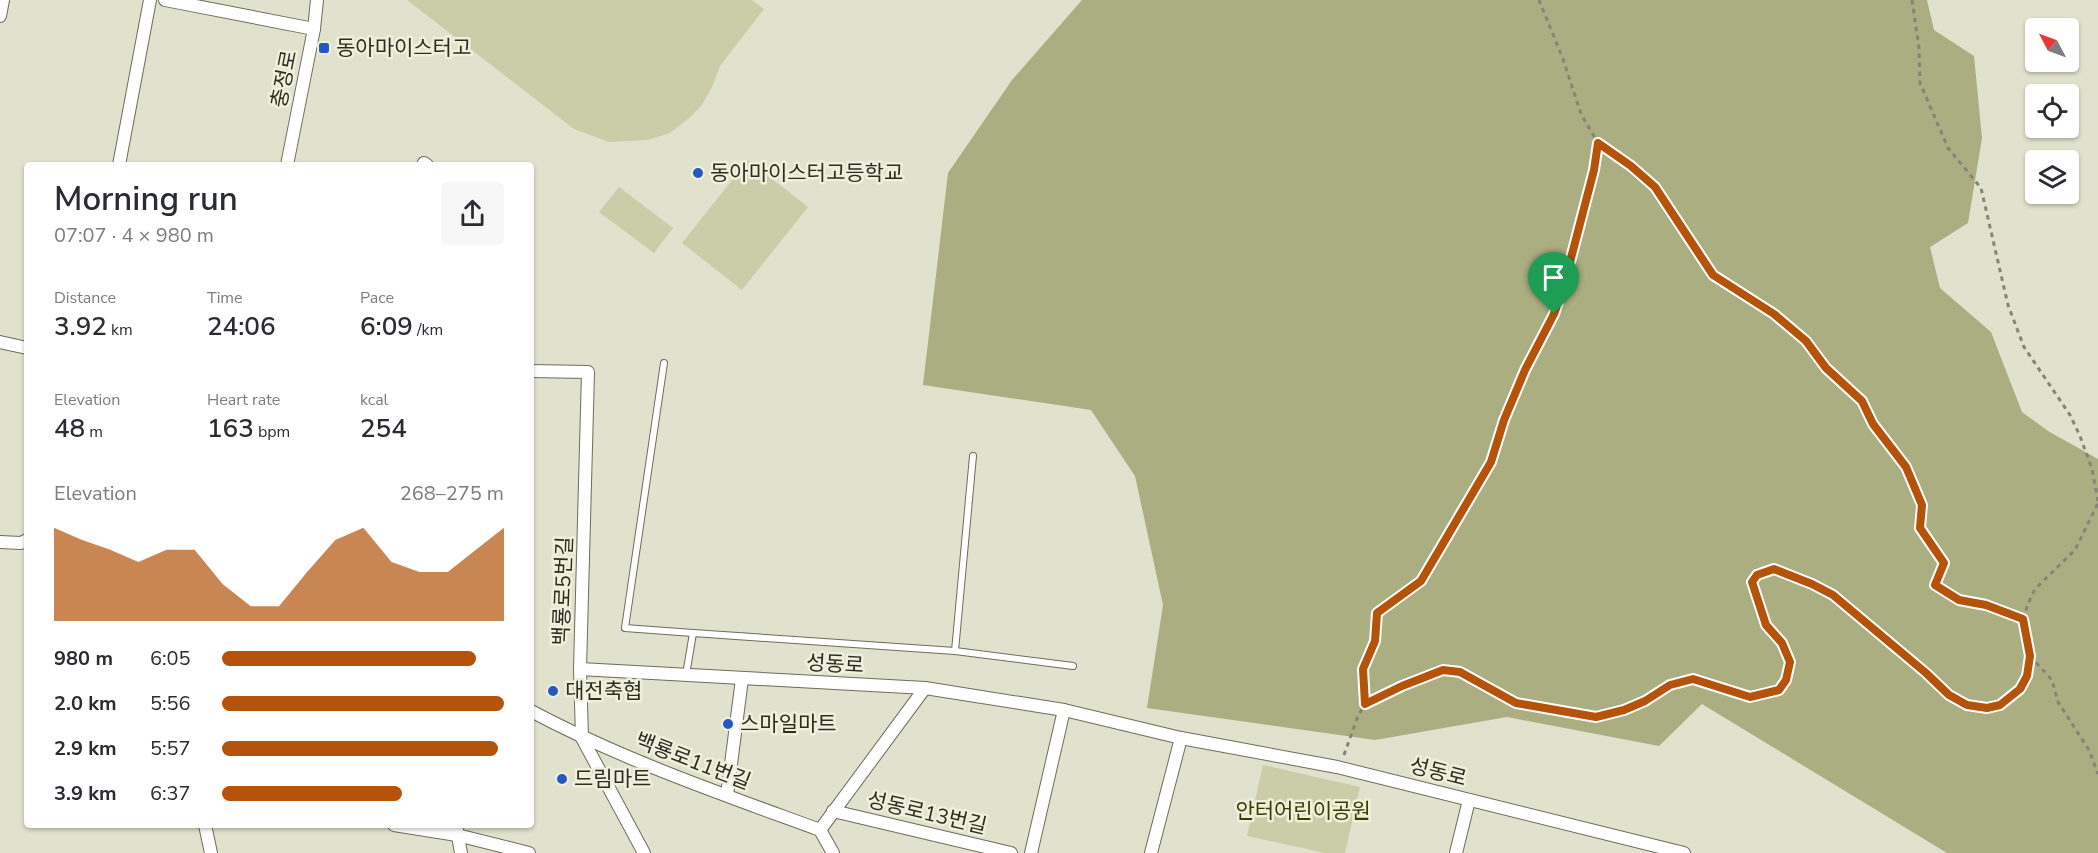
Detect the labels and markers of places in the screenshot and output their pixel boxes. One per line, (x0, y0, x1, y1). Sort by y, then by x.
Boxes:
place label: 동아마이스터고 (336, 34, 471, 62)
marker: 동아마이스터고 (317, 41, 331, 55)
place label: 동아마이스터고등학교 (710, 159, 903, 187)
marker: 동아마이스터고등학교 (691, 166, 705, 180)
pin (1528, 252, 1579, 314)
place label: 대전축협 (565, 677, 642, 705)
marker: 대전축협 (546, 684, 560, 698)
place label: 스마일마트 (740, 710, 837, 738)
marker: 스마일마트 (721, 717, 735, 731)
place label: 드림마트 (574, 765, 651, 793)
marker: 드림마트 (555, 772, 569, 786)

